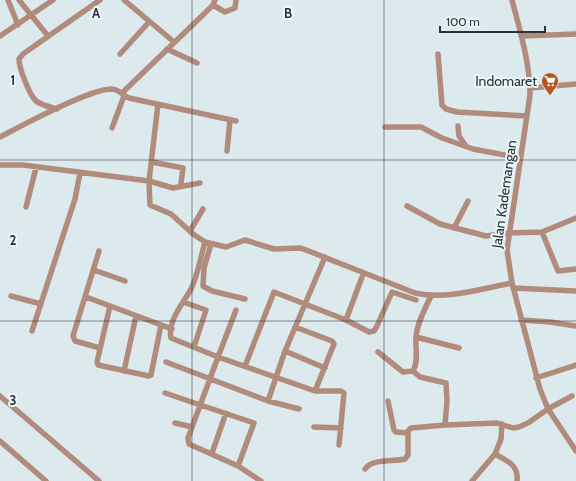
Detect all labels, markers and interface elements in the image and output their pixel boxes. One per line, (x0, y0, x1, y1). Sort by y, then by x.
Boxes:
text: A (92, 5, 101, 21)
text: B (284, 5, 292, 21)
scale bar (440, 8, 545, 34)
text: 100 m (446, 14, 480, 29)
supermarket icon: Indomaret (540, 71, 560, 96)
text: 1 (11, 72, 15, 88)
place label: Indomaret (475, 72, 537, 90)
street label: Jalan Kademangan (487, 139, 521, 250)
text: 2 (10, 232, 17, 248)
text: 3 (9, 392, 17, 408)

